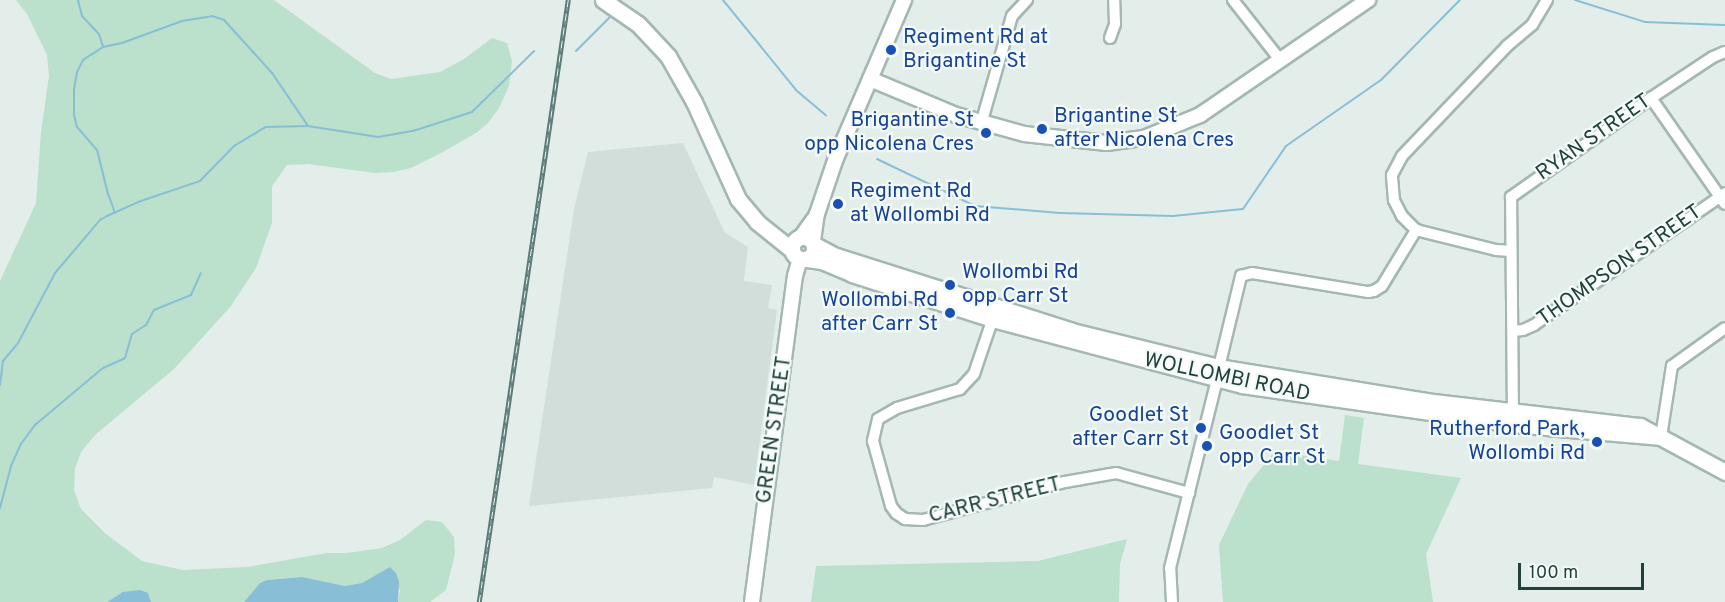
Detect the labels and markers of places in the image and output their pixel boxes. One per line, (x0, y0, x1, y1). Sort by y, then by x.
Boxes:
place label: Regiment Rd at Brigantine St (903, 25, 1048, 75)
marker: Regiment Rd at Brigantine St (884, 43, 898, 57)
place label: Brigantine St after Nicolena Cres (1054, 104, 1234, 154)
place label: Brigantine St opp Nicolena Cres (804, 108, 974, 158)
marker: Brigantine St after Nicolena Cres (1035, 122, 1049, 136)
marker: Brigantine St opp Nicolena Cres (979, 126, 993, 140)
place label: Regiment Rd at Wollombi Rd (850, 179, 990, 229)
marker: Regiment Rd at Wollombi Rd (831, 197, 845, 211)
place label: Wollombi Rd opp Carr St (962, 260, 1079, 310)
marker: Wollombi Rd opp Carr St (943, 278, 957, 292)
place label: Wollombi Rd after Carr St (821, 288, 938, 338)
marker: Wollombi Rd after Carr St (943, 306, 957, 320)
place label: Goodlet St after Carr St (1072, 403, 1189, 453)
place label: Rutherford Park, Wollombi Rd (1429, 417, 1585, 467)
marker: Goodlet St after Carr St (1194, 421, 1208, 435)
place label: Goodlet St opp Carr St (1219, 421, 1326, 471)
marker: Rutherford Park, Wollombi Rd (1590, 435, 1604, 449)
marker: Goodlet St opp Carr St (1200, 439, 1214, 453)

